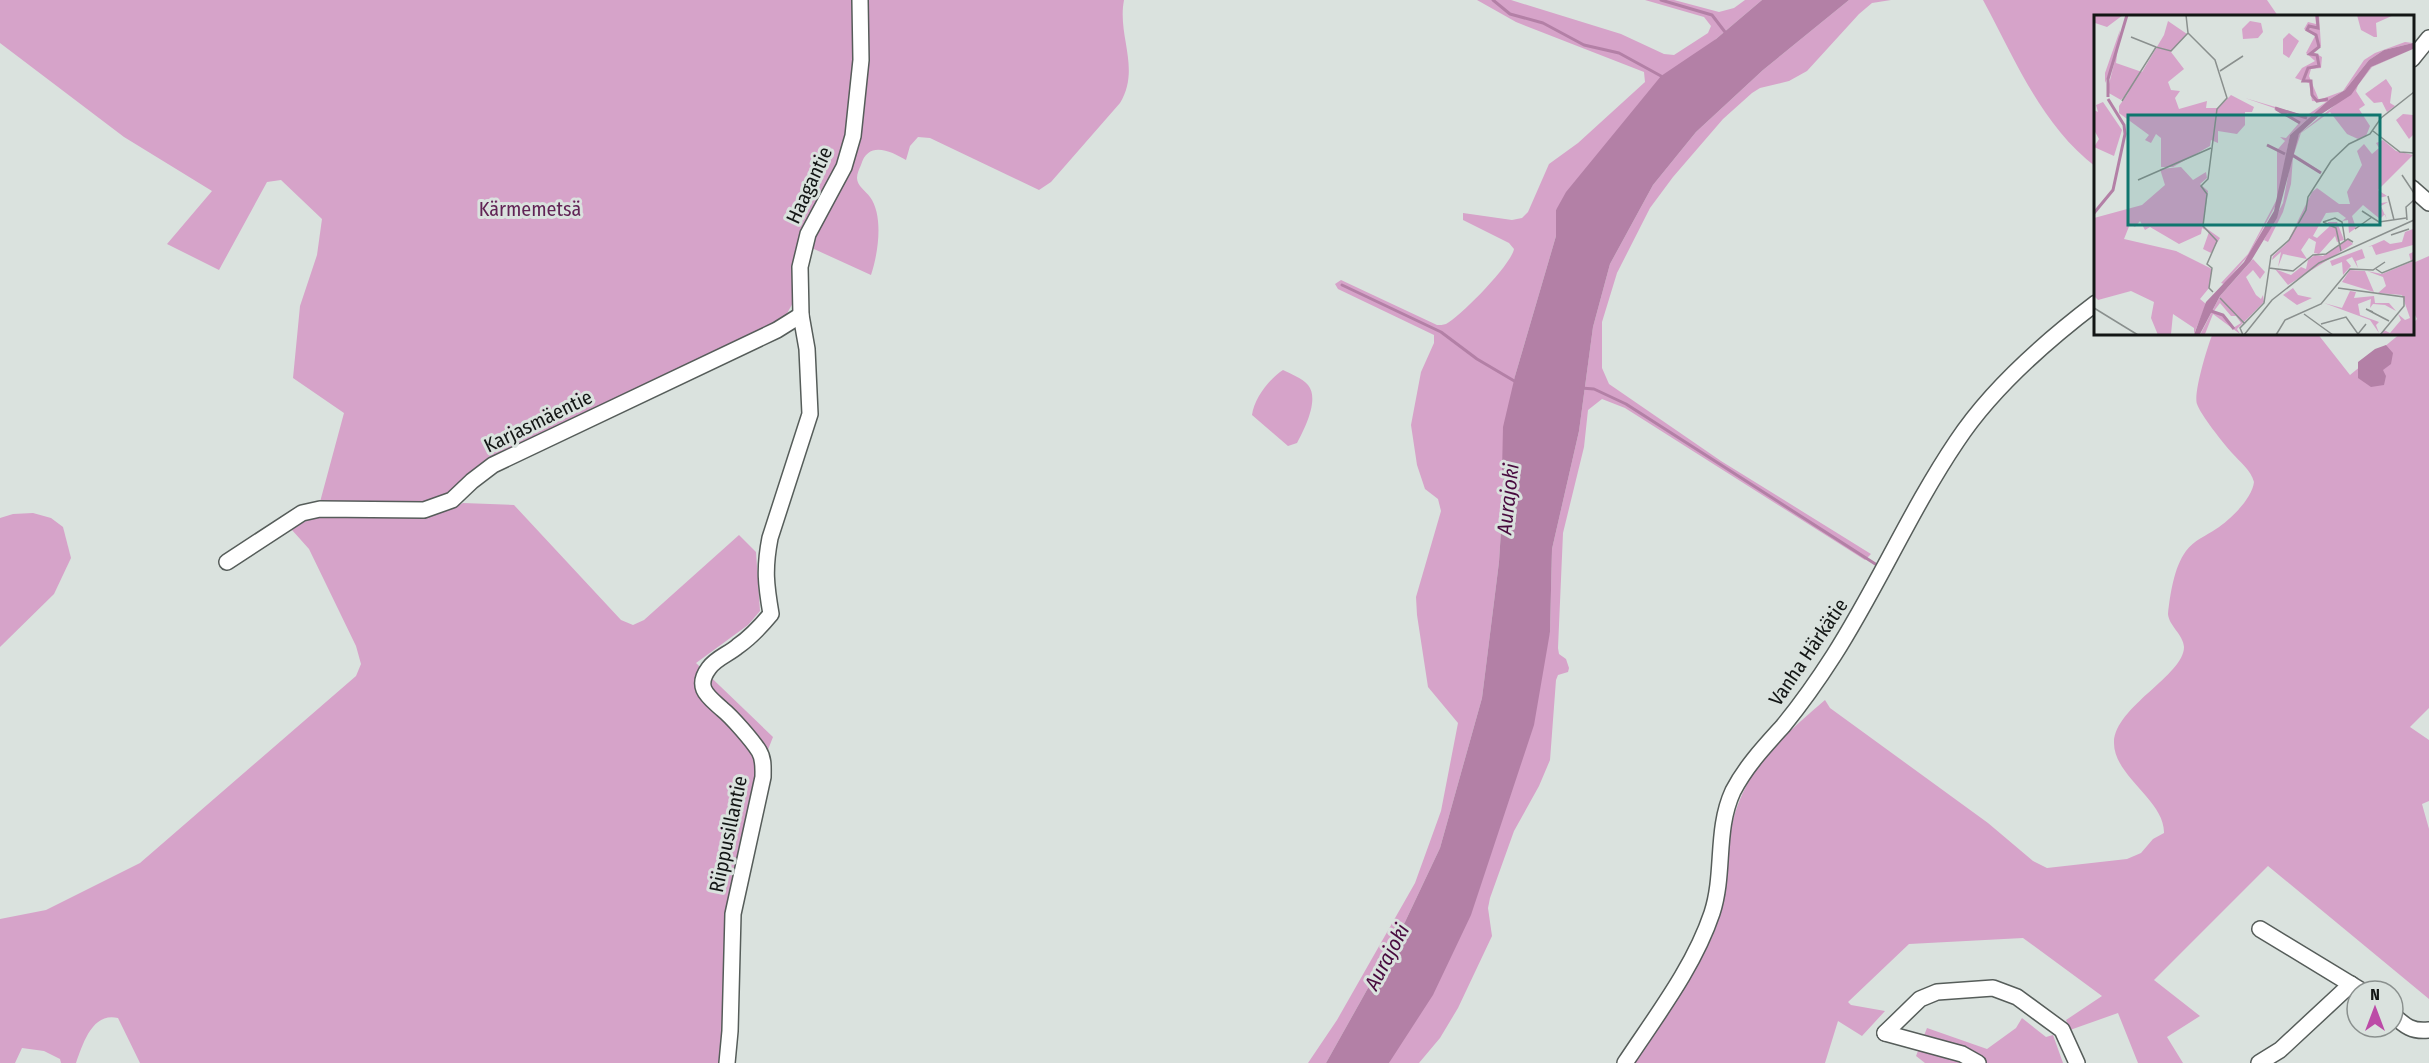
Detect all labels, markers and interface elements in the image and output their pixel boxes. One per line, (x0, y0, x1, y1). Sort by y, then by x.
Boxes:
inset map (2094, 15, 2414, 334)
street label: Haagantie (781, 143, 837, 227)
park label: Kärmemetsä (479, 197, 581, 221)
street label: Karjasmäentie (480, 384, 596, 458)
water label: Aurajoki (1491, 461, 1525, 537)
street label: Vanha Härkätie (1763, 594, 1853, 710)
street label: Riippusillantie (704, 774, 752, 894)
water label: Aurajoki (1358, 919, 1416, 996)
north arrow (2345, 979, 2405, 1039)
text: N (2370, 985, 2380, 1004)

